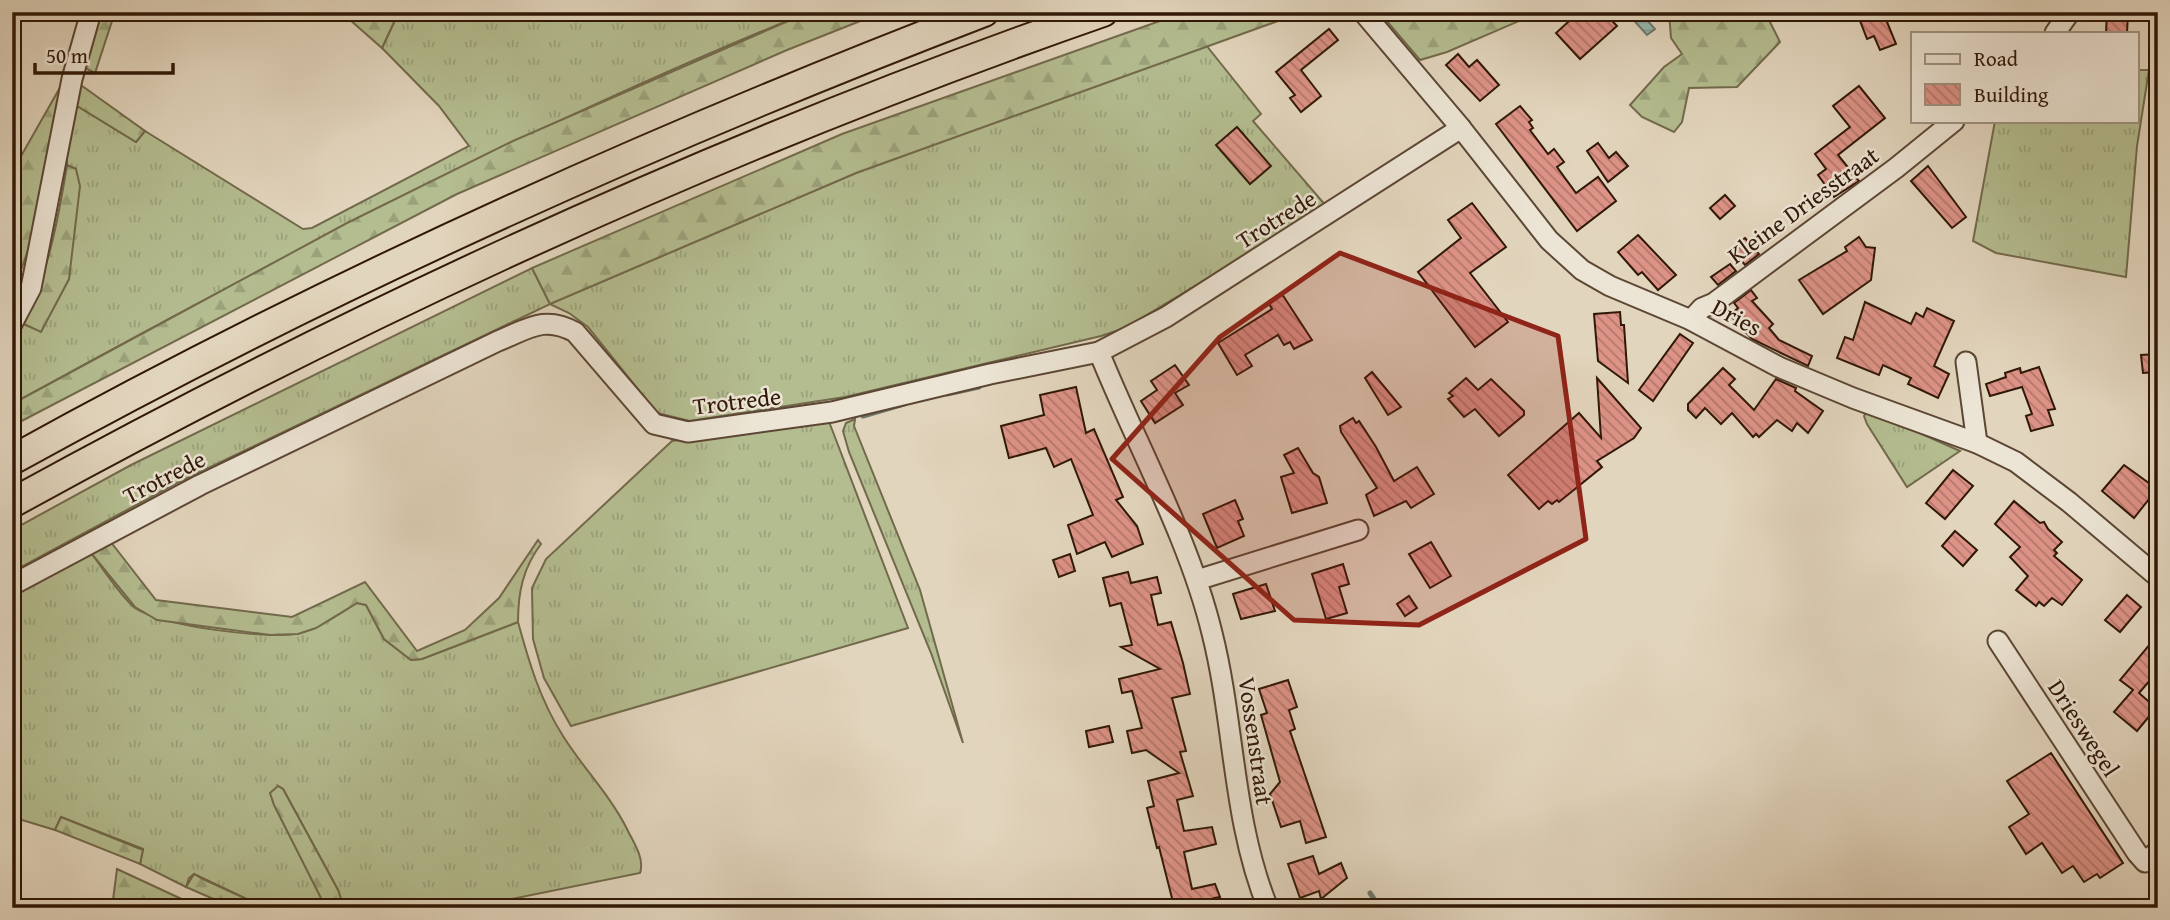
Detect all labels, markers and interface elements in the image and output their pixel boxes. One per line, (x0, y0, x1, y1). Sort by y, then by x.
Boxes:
scale bar (35, 32, 173, 76)
legend (1911, 32, 2138, 122)
text: 50 m (46, 40, 88, 71)
text: Road (1974, 43, 2019, 74)
text: Building (1974, 79, 2049, 110)
street label: Kleine Driesstraat (1720, 138, 1886, 272)
street label: Trotrede (1229, 181, 1323, 257)
street label: Dries (1706, 289, 1768, 345)
street label: Trotrede (691, 378, 783, 424)
street label: Trotrede (117, 441, 211, 513)
street label: Drieswegel (2039, 672, 2129, 784)
street label: Vossenstraat (1230, 675, 1282, 808)

